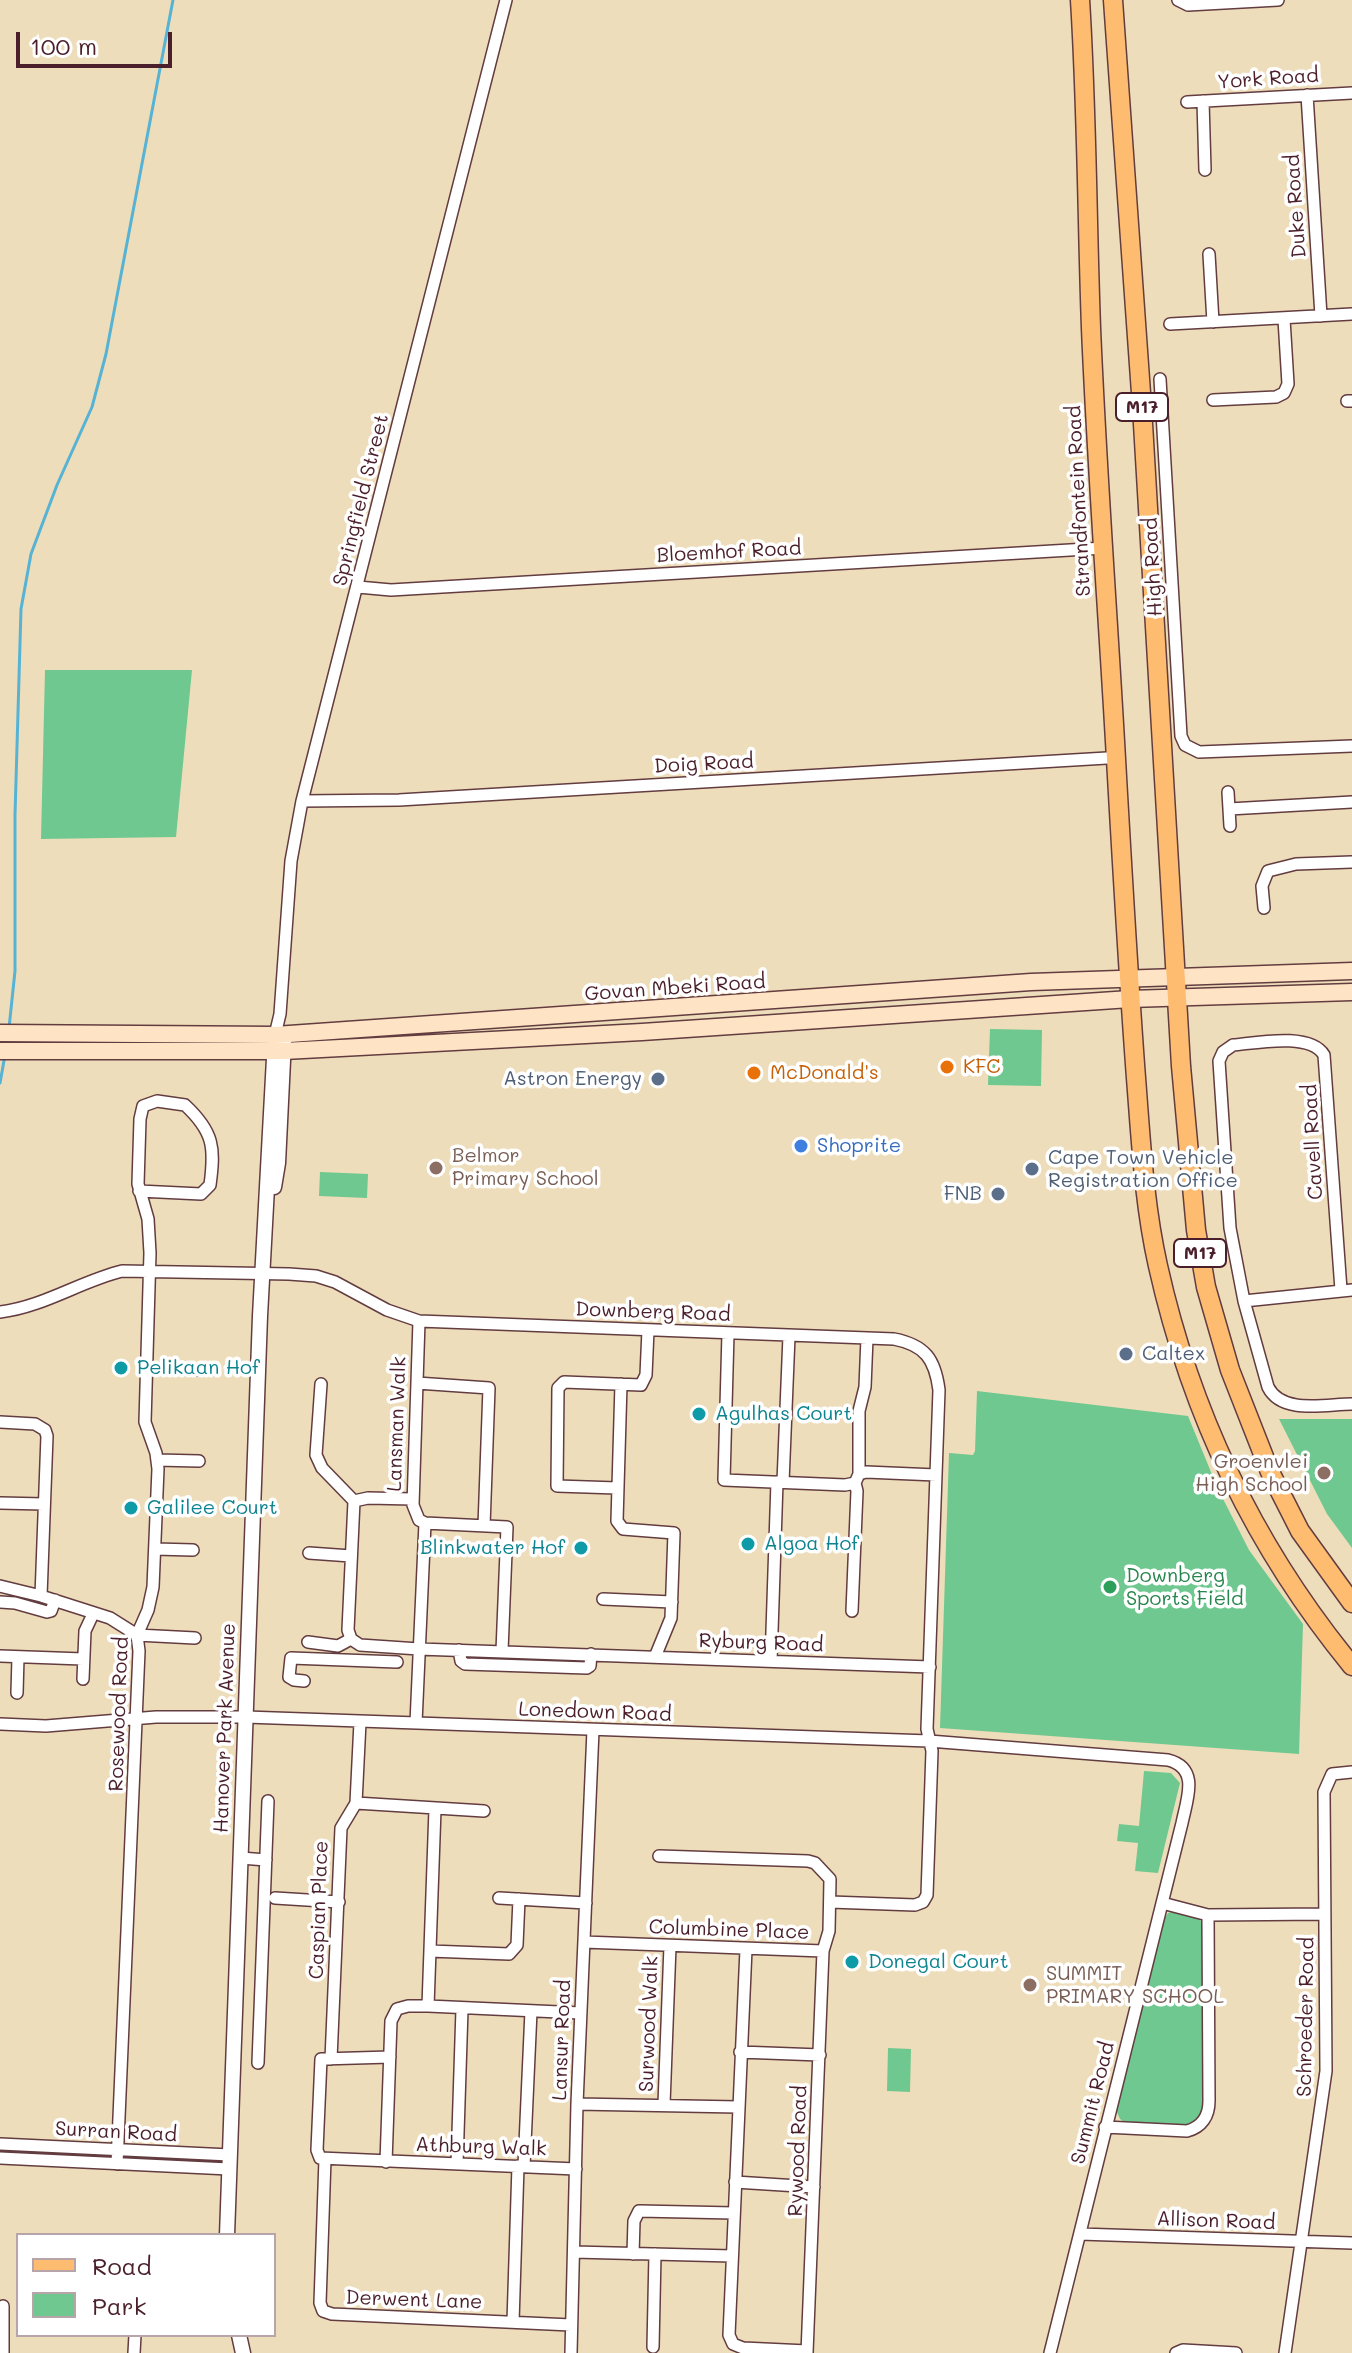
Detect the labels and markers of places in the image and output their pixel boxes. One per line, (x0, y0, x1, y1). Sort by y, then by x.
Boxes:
place label: KFC (963, 1055, 1001, 1079)
marker: KFC (938, 1058, 956, 1076)
place label: McDonald's (770, 1061, 879, 1085)
marker: McDonald's (745, 1064, 763, 1082)
place label: Astron Energy (503, 1067, 642, 1091)
marker: Astron Energy (649, 1070, 667, 1088)
place label: Shoprite (817, 1134, 901, 1158)
marker: Shoprite (792, 1137, 810, 1155)
place label: Belmor Primary School (452, 1144, 599, 1191)
place label: Cape Town Vehicle Registration Office (1048, 1146, 1238, 1193)
marker: Belmor Primary School (427, 1159, 445, 1177)
marker: Cape Town Vehicle Registration Office (1023, 1160, 1041, 1178)
place label: FNB (944, 1182, 982, 1206)
marker: FNB (989, 1185, 1007, 1203)
place label: Caltex (1142, 1342, 1205, 1366)
marker: Caltex (1117, 1345, 1135, 1363)
place label: Pelikaan Hof (137, 1356, 260, 1380)
marker: Pelikaan Hof (112, 1359, 130, 1377)
place label: Agulhas Court (715, 1402, 852, 1426)
marker: Agulhas Court (690, 1405, 708, 1423)
place label: Groenvlei High School (1195, 1450, 1308, 1497)
marker: Groenvlei High School (1315, 1464, 1333, 1482)
place label: Galilee Court (147, 1496, 278, 1520)
marker: Galilee Court (122, 1499, 140, 1517)
place label: Algoa Hof (764, 1532, 859, 1556)
marker: Algoa Hof (739, 1535, 757, 1553)
place label: Blinkwater Hof (420, 1536, 565, 1560)
marker: Blinkwater Hof (572, 1539, 590, 1557)
place label: Downberg Sports Field (1126, 1564, 1244, 1611)
marker: Downberg Sports Field (1101, 1578, 1119, 1596)
place label: Donegal Court (868, 1950, 1008, 1974)
marker: Donegal Court (843, 1953, 861, 1971)
place label: SUMMIT PRIMARY SCHOOL (1046, 1962, 1224, 2009)
marker: SUMMIT PRIMARY SCHOOL (1021, 1976, 1039, 1994)

